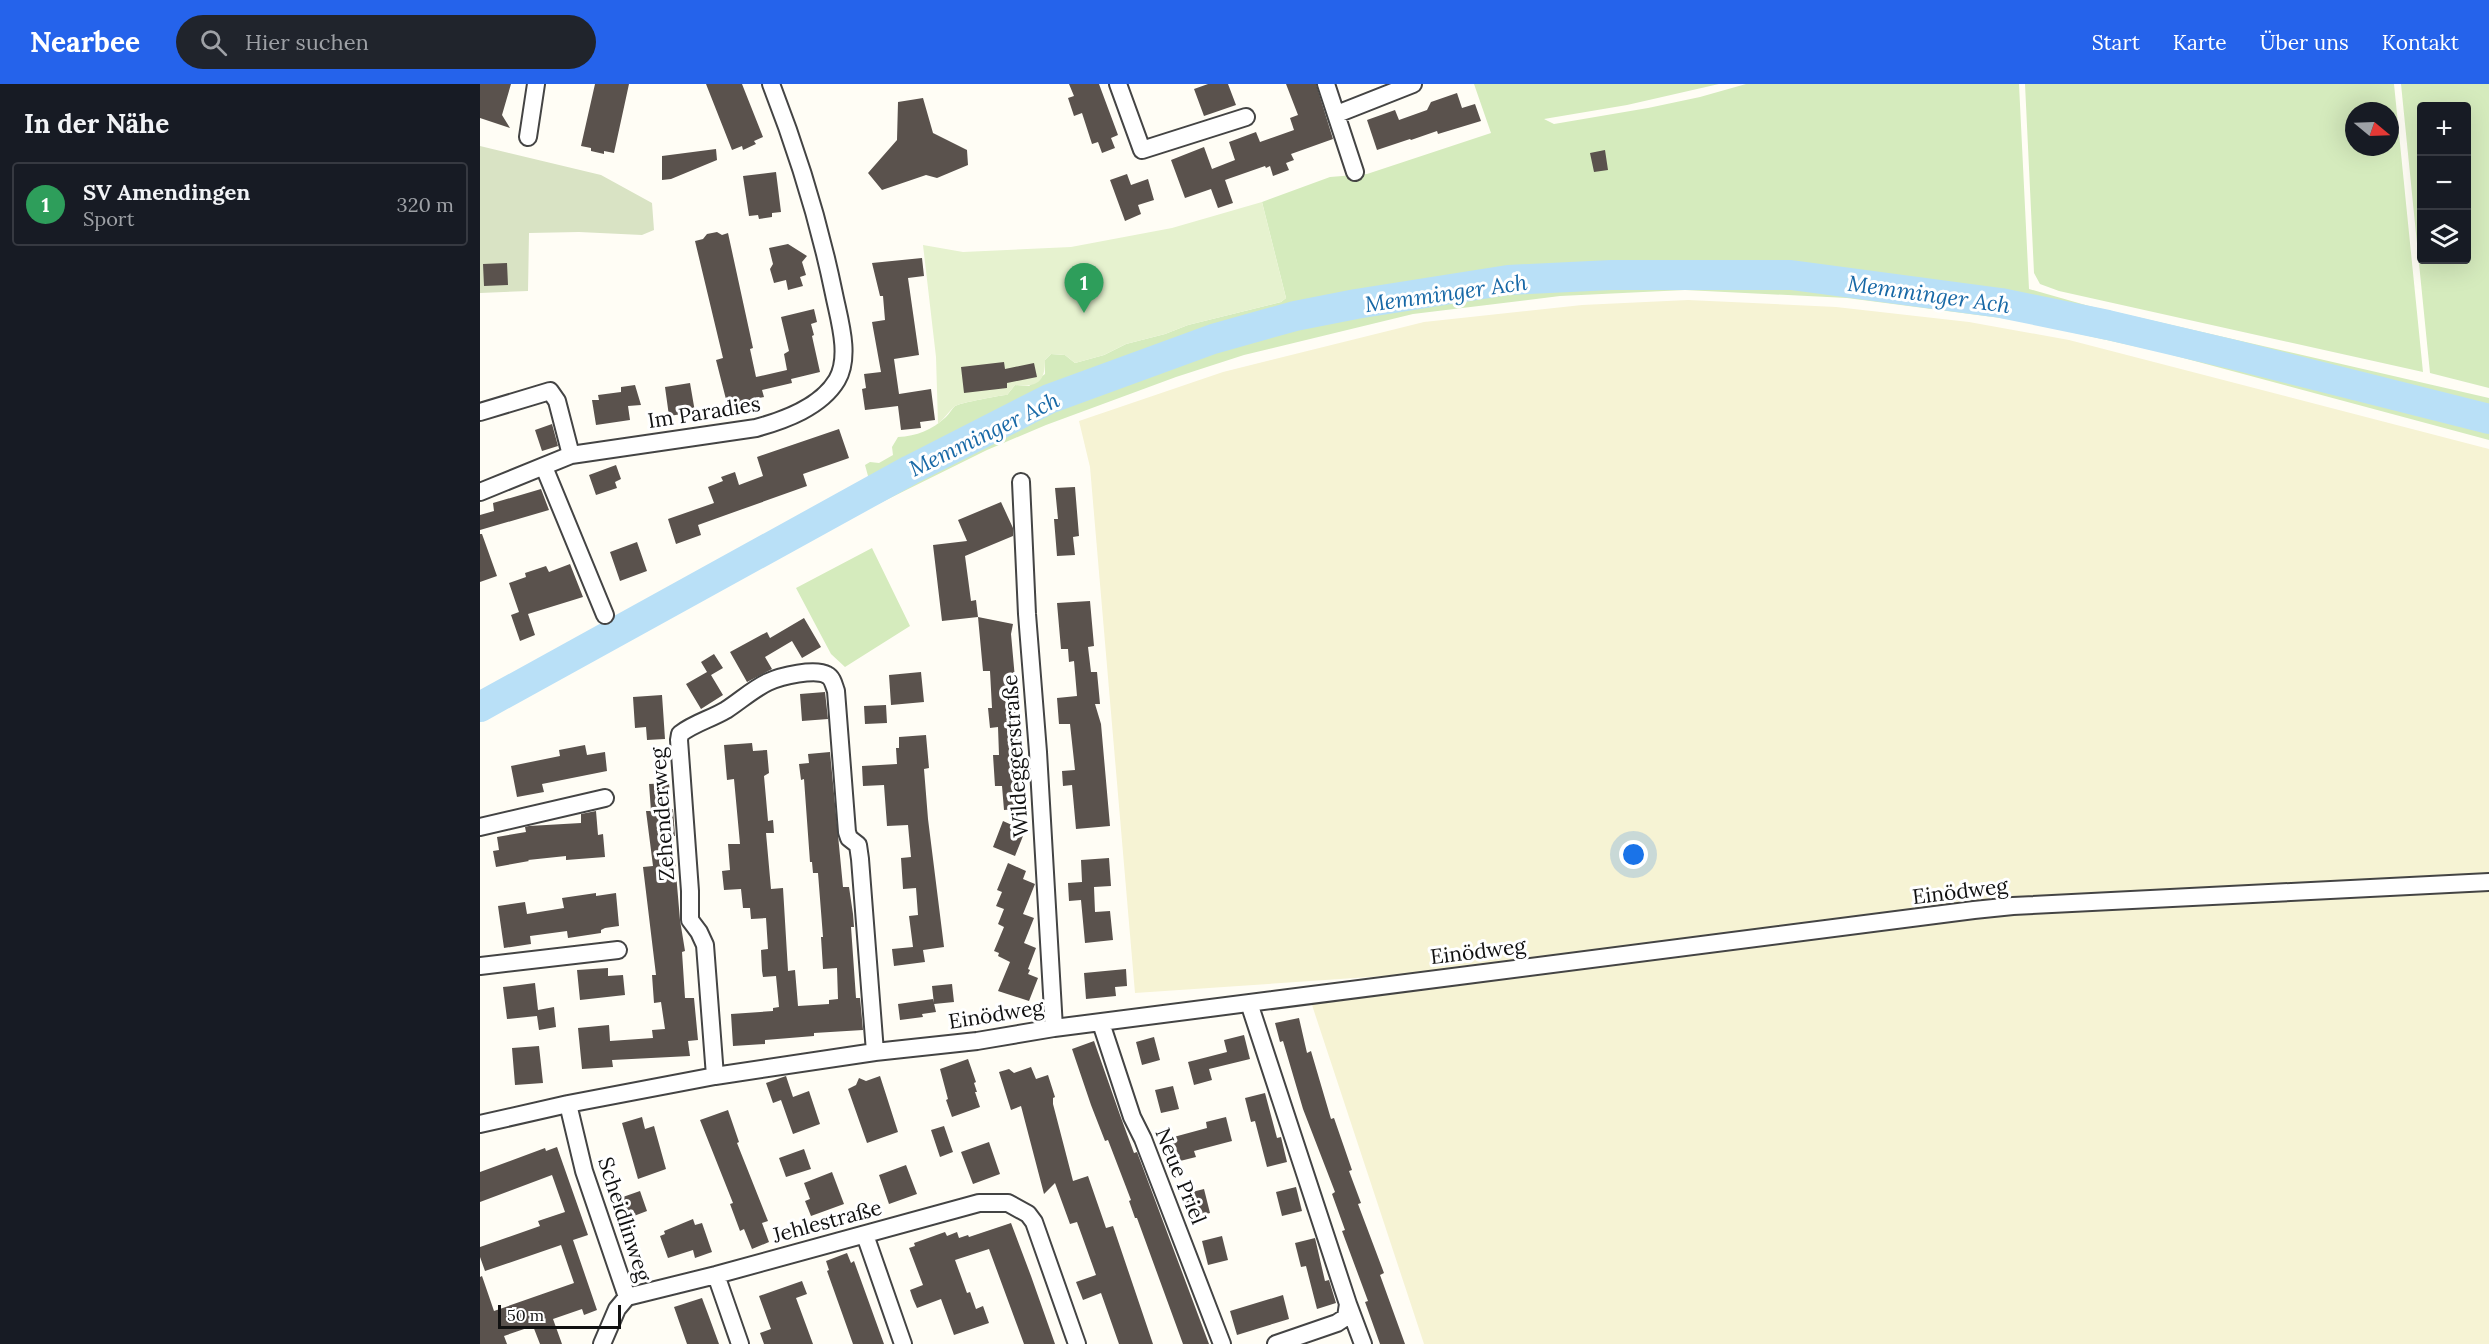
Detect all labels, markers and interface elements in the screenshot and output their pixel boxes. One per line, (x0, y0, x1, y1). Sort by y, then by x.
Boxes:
search box (176, 15, 596, 69)
text: Nearbee (30, 24, 140, 60)
icon: search (197, 26, 230, 59)
text: Hier suchen (245, 28, 369, 56)
text: Start (2092, 29, 2140, 56)
text: Karte (2173, 29, 2227, 56)
text: Über uns (2260, 29, 2349, 56)
text: Kontakt (2382, 29, 2459, 56)
north arrow (2345, 102, 2399, 156)
map controls (2417, 102, 2471, 264)
button: + (2417, 102, 2471, 156)
text: In der Nähe (24, 107, 169, 140)
button: − (2417, 156, 2471, 210)
text: SV Amendingen (83, 178, 250, 206)
text: 1 (41, 192, 50, 217)
text: 320 m (397, 192, 454, 217)
text: Sport (83, 206, 134, 231)
button: layers (2417, 210, 2471, 264)
pin: 1 (1064, 264, 1104, 313)
water label: Memminger Ach (1363, 268, 1529, 318)
water label: Memminger Ach (1846, 269, 2012, 319)
water label: Memminger Ach (904, 385, 1064, 482)
street label: Im Paradies (646, 390, 762, 434)
street label: Wildeggerstraße (996, 674, 1034, 838)
street label: Zehenderweg (644, 746, 680, 882)
your location (1619, 840, 1648, 869)
street label: Einödweg (1911, 872, 2010, 910)
street label: Einödweg (1429, 932, 1528, 970)
street label: Einödweg (946, 993, 1046, 1035)
street label: Neue Priel (1149, 1124, 1213, 1228)
street label: Scheidlinweg (592, 1153, 658, 1285)
street label: Jehlestraße (769, 1193, 885, 1249)
scale bar (498, 1302, 621, 1330)
text: 50 m (507, 1305, 544, 1325)

